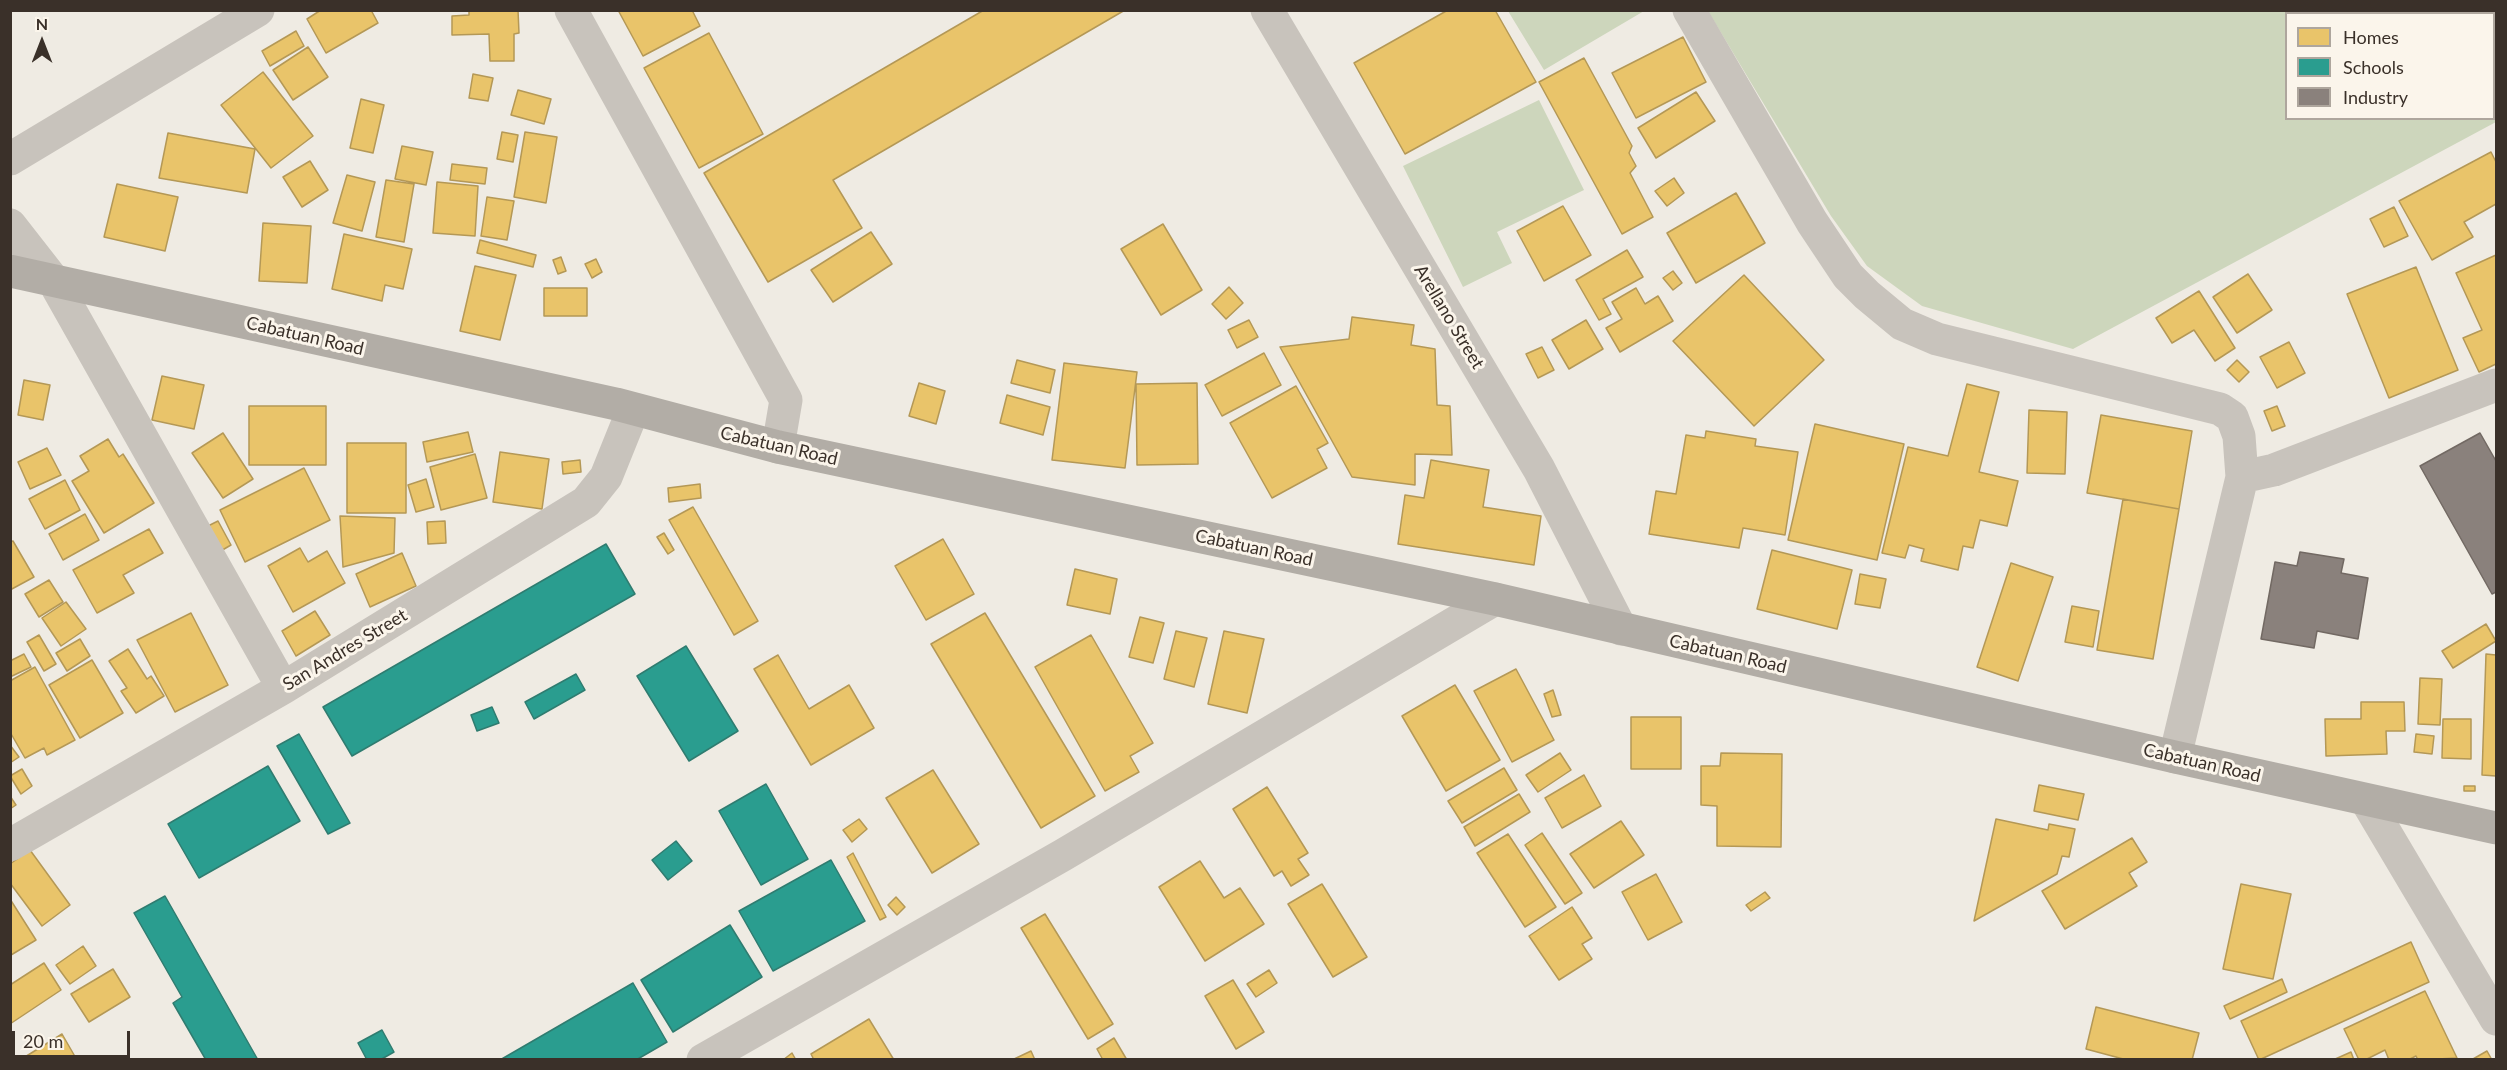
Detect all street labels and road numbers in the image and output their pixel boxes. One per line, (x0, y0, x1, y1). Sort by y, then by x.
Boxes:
street label: Arellano Street (1409, 261, 1489, 373)
street label: Cabatuan Road (244, 312, 366, 360)
street label: Cabatuan Road (718, 422, 840, 470)
street label: Cabatuan Road (1193, 525, 1315, 571)
street label: San Andres Street (279, 604, 411, 696)
street label: Cabatuan Road (1667, 630, 1789, 678)
street label: Cabatuan Road (2141, 739, 2263, 787)

